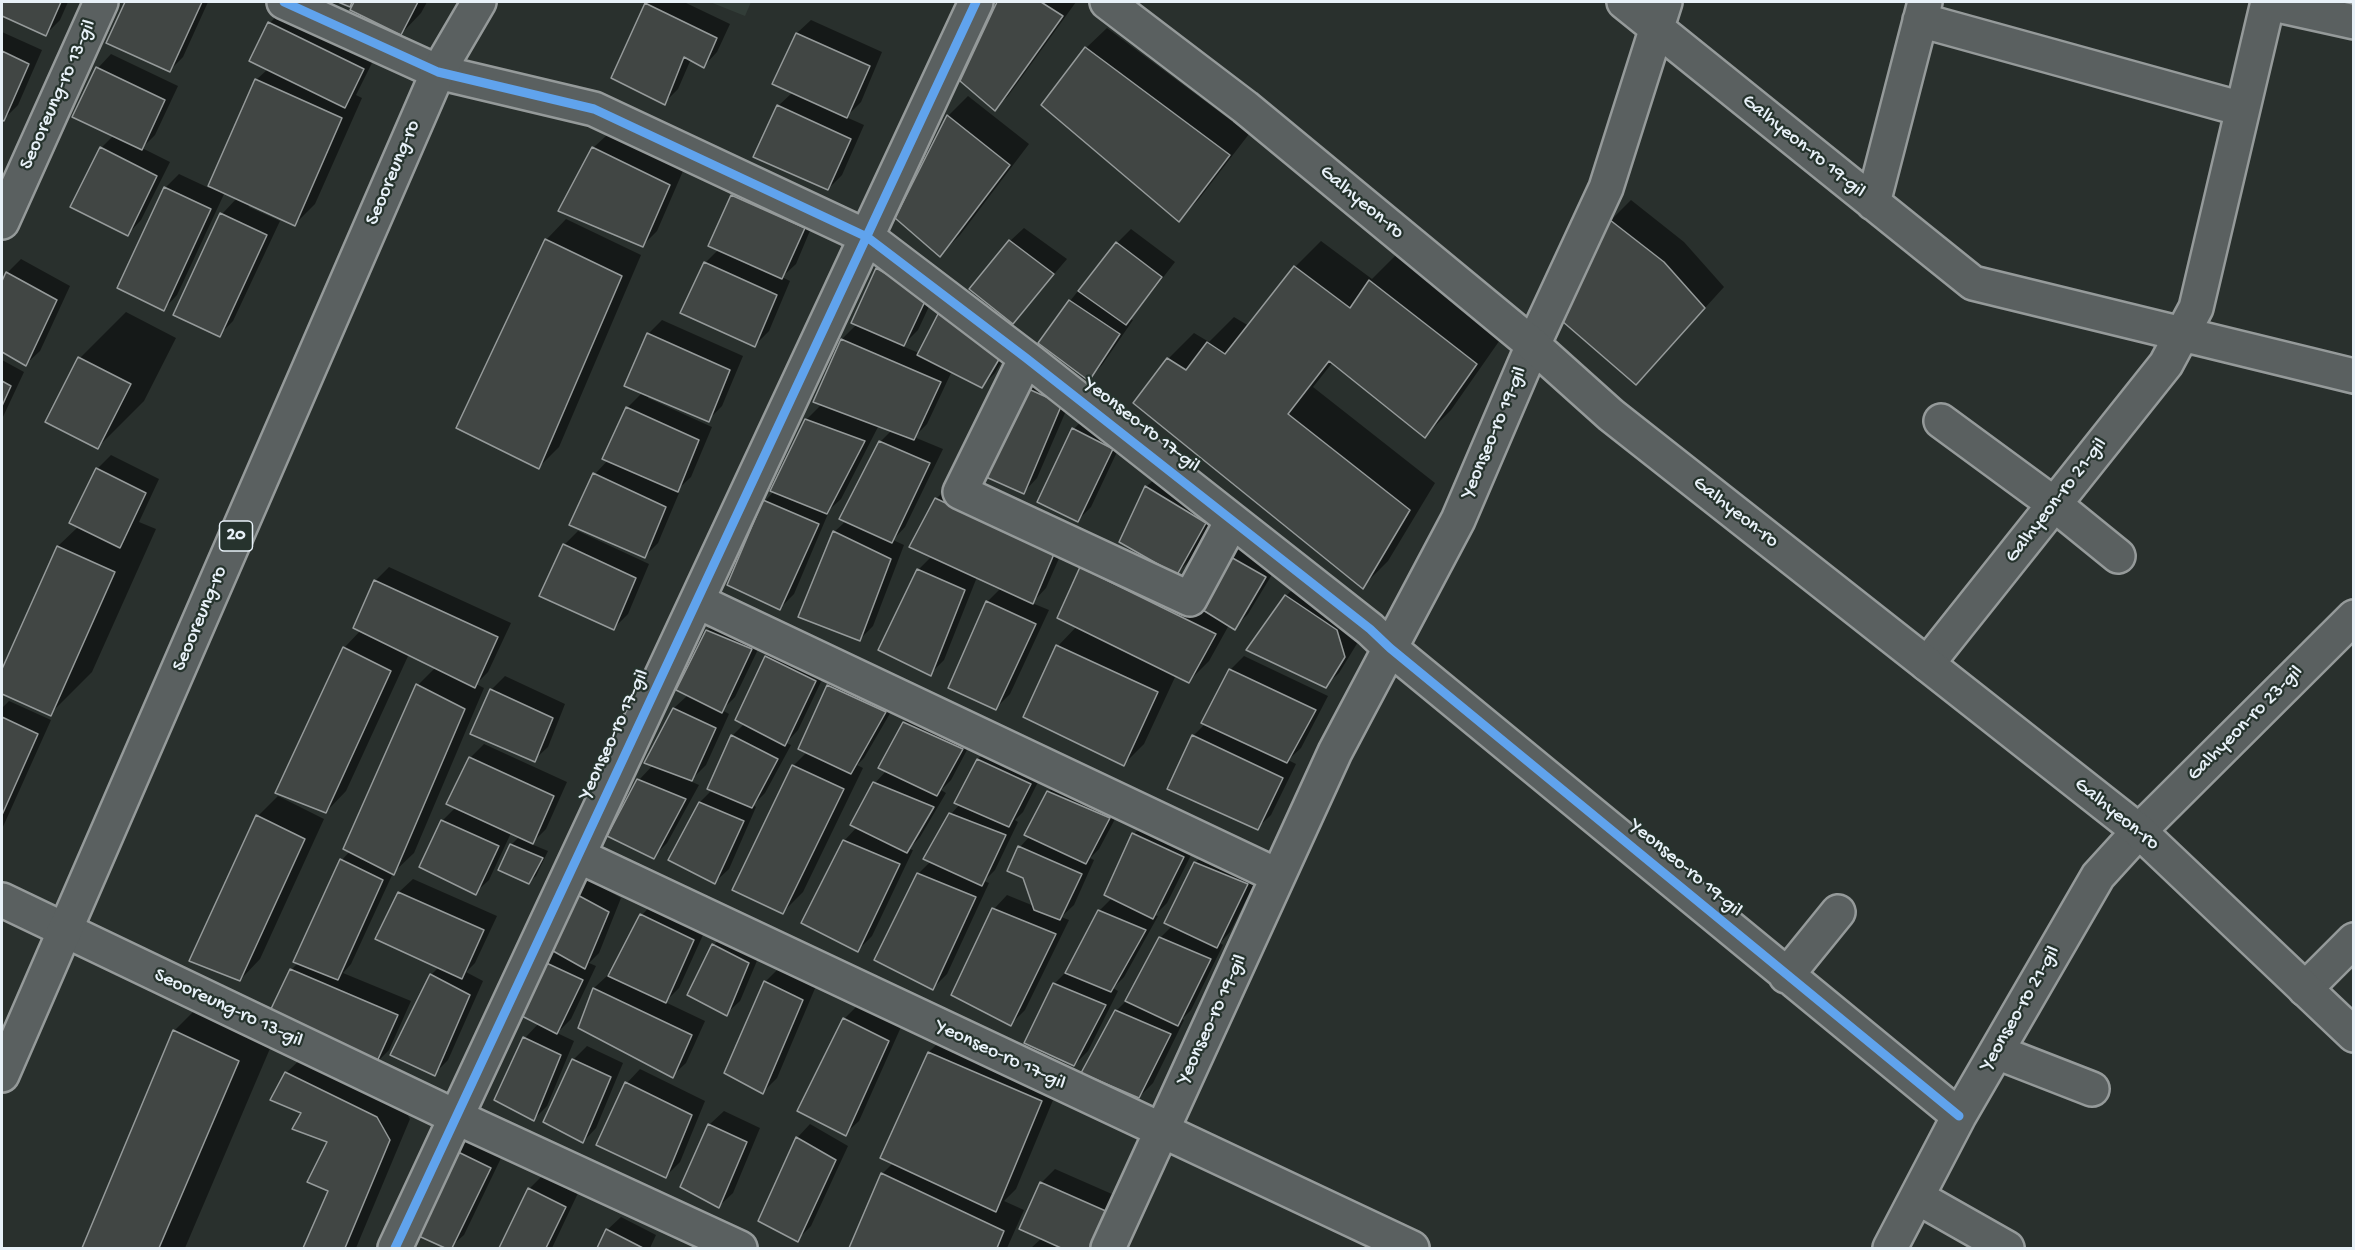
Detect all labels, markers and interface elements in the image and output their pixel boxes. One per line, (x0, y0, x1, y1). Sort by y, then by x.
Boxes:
street label: Seooreung-ro 13-gil (15, 16, 103, 174)
street label: Galhyeon-ro 19-gil (1736, 90, 1870, 204)
street label: Seooreung-ro (361, 117, 427, 229)
street label: Galhyeon-ro (1314, 161, 1408, 245)
street label: Yeonseo-ro 19-gil (1457, 364, 1533, 502)
street label: Yeonseo-ro 17-gil (1078, 373, 1204, 479)
street label: Galhyeon-ro 21-gil (2001, 434, 2113, 568)
street label: Galhyeon-ro (1687, 472, 1783, 554)
road number: 20 (220, 521, 252, 551)
street label: Seooreung-ro (168, 563, 234, 675)
street label: Galhyeon-ro 23-gil (2183, 661, 2309, 787)
street label: Yeonseo-ro 17-gil (574, 666, 656, 804)
street label: Galhyeon-ro (2069, 773, 2163, 857)
street label: Yeonseo-ro 19-gil (1623, 815, 1747, 923)
street label: Yeonseo-ro 21-gil (1976, 942, 2066, 1076)
street label: Yeonseo-ro 19-gil (1172, 951, 1254, 1089)
street label: Seooreung-ro 13-gil (150, 964, 306, 1054)
street label: Yeonseo-ro 17-gil (931, 1015, 1069, 1097)

